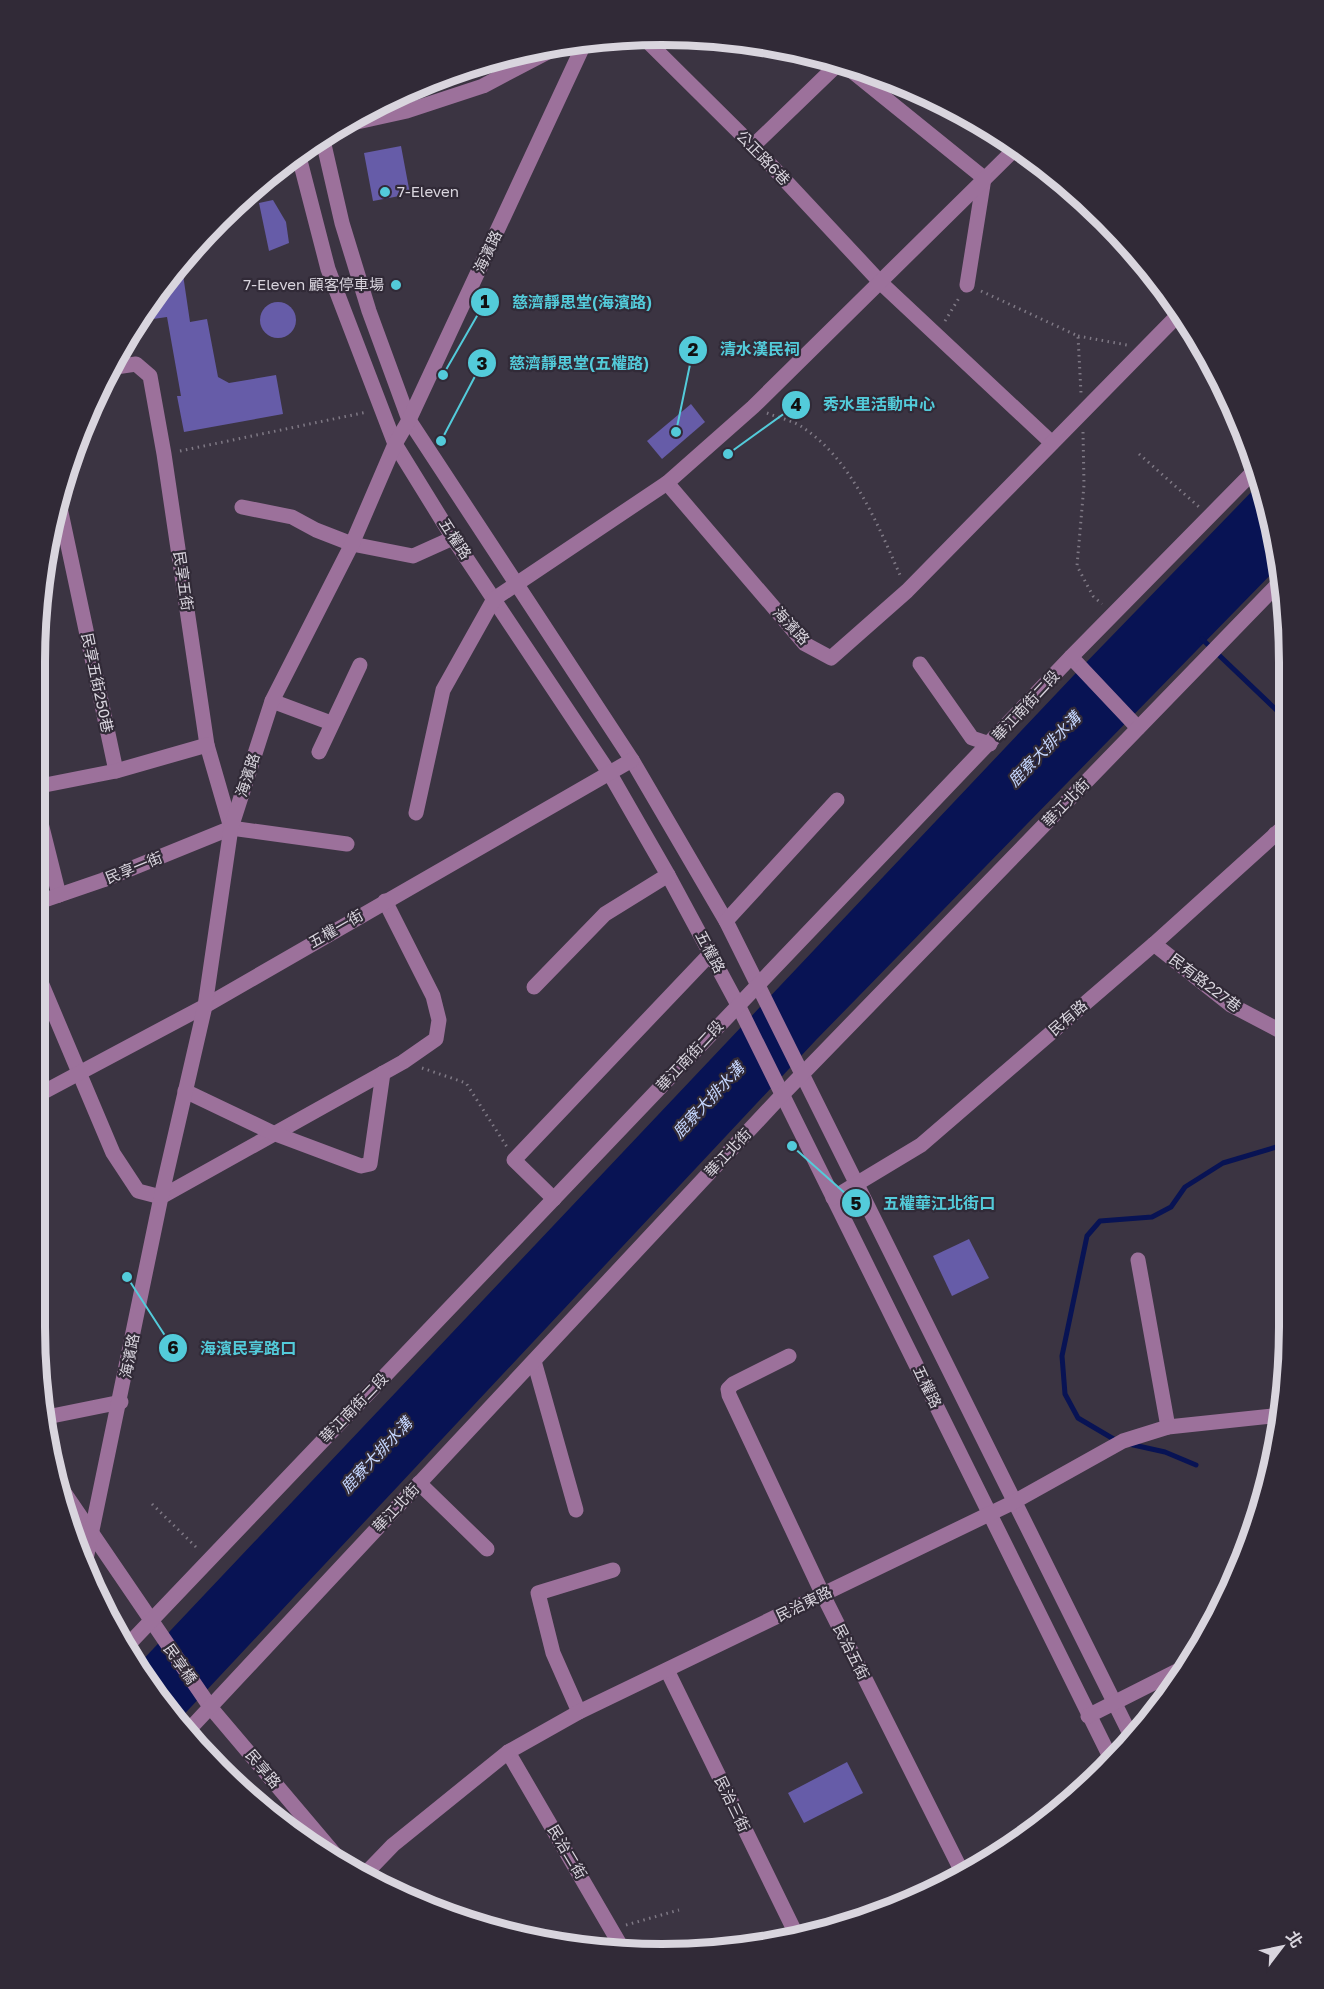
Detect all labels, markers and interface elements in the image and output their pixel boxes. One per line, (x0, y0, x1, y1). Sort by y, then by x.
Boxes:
street label: 公正路6巷 (733, 126, 794, 188)
place label: 7-Eleven (397, 182, 459, 200)
marker: 7-Eleven (378, 185, 392, 199)
street label: 海濱路 (469, 227, 505, 276)
place label: 7-Eleven 顧客停車場 (243, 275, 384, 293)
marker: 7-Eleven 顧客停車場 (389, 278, 403, 292)
callout: 慈濟靜思堂(海濱路) (470, 285, 665, 319)
text: 1 (480, 290, 490, 312)
text: 慈濟靜思堂(海濱路) (512, 292, 652, 312)
callout: 清水漢民祠 (678, 333, 812, 367)
text: 2 (688, 338, 699, 360)
text: 清水漢民祠 (720, 339, 800, 359)
callout: 慈濟靜思堂(五權路) (467, 346, 661, 380)
text: 3 (477, 352, 488, 374)
text: 慈濟靜思堂(五權路) (509, 353, 649, 373)
callout: 秀水里活動中心 (781, 388, 947, 422)
text: 4 (790, 393, 802, 415)
text: 秀水里活動中心 (823, 394, 935, 414)
street label: 五權路 (436, 515, 476, 562)
street label: 民享五街 (171, 550, 197, 612)
street label: 海濱路 (770, 603, 814, 648)
street label: 民享五街250巷 (79, 631, 117, 734)
street label: 華江南街二段 (988, 666, 1063, 744)
water label: 鹿寮大排水溝 (1003, 706, 1086, 790)
street label: 海濱路 (232, 751, 263, 799)
street label: 華江北街 (1038, 774, 1093, 830)
street label: 民享一街 (102, 847, 165, 887)
street label: 五權一街 (305, 905, 366, 951)
street label: 五權路 (692, 927, 729, 976)
street label: 民有路227巷 (1166, 949, 1245, 1015)
street label: 民有路 (1044, 996, 1090, 1039)
street label: 華江南街二段 (652, 1016, 727, 1094)
water label: 鹿寮大排水溝 (668, 1057, 749, 1142)
street label: 華江北街 (700, 1124, 754, 1180)
callout: 五權華江北街口 (841, 1186, 1007, 1220)
text: 5 (851, 1192, 862, 1214)
text: 五權華江北街口 (883, 1193, 995, 1213)
callout: 海濱民享路口 (158, 1331, 308, 1365)
street label: 海濱路 (116, 1332, 142, 1380)
text: 6 (167, 1336, 179, 1358)
text: 海濱民享路口 (200, 1338, 296, 1358)
street label: 五權路 (910, 1362, 946, 1411)
street label: 華江南街二段 (316, 1369, 391, 1446)
water label: 鹿寮大排水溝 (336, 1412, 417, 1497)
street label: 華江北街 (368, 1479, 422, 1535)
street label: 民治東路 (773, 1582, 834, 1624)
street label: 民治五街 (830, 1621, 874, 1682)
street label: 民享橋 (161, 1640, 201, 1687)
street label: 民享路 (242, 1745, 285, 1791)
street label: 民治三街 (712, 1773, 754, 1834)
street label: 民治二街 (545, 1821, 591, 1882)
north arrow (1252, 1917, 1312, 1977)
text: 北 (1282, 1927, 1307, 1951)

